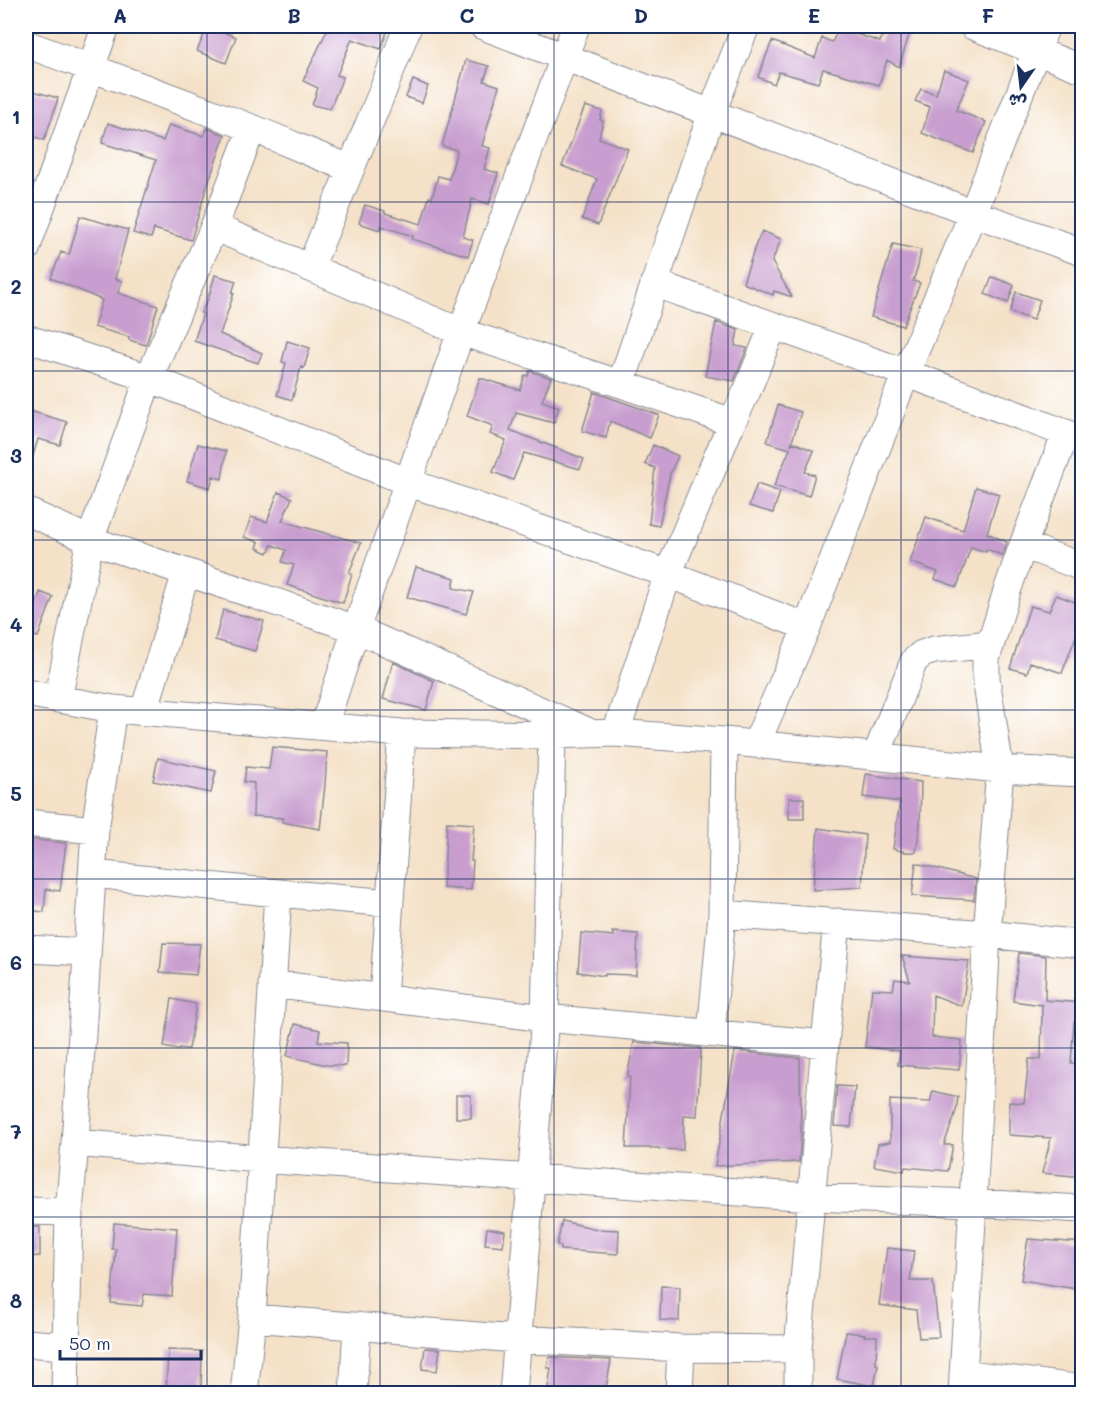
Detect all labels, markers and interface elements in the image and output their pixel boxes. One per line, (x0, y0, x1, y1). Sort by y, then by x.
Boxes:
text: A (113, 2, 127, 28)
text: B (287, 2, 301, 28)
text: C (460, 2, 475, 28)
text: D (634, 2, 648, 28)
text: E (808, 2, 820, 28)
text: F (982, 2, 995, 28)
north arrow (991, 57, 1051, 117)
text: ش (1006, 90, 1028, 114)
text: 1 (12, 103, 20, 129)
text: 2 (10, 273, 22, 299)
text: 3 (10, 442, 22, 468)
text: 4 (10, 611, 23, 637)
text: 5 (10, 780, 22, 806)
text: 6 (10, 949, 22, 975)
text: 7 (10, 1118, 22, 1144)
text: 8 (10, 1287, 22, 1313)
scale bar (60, 1323, 201, 1361)
text: 50 m (69, 1331, 111, 1355)

